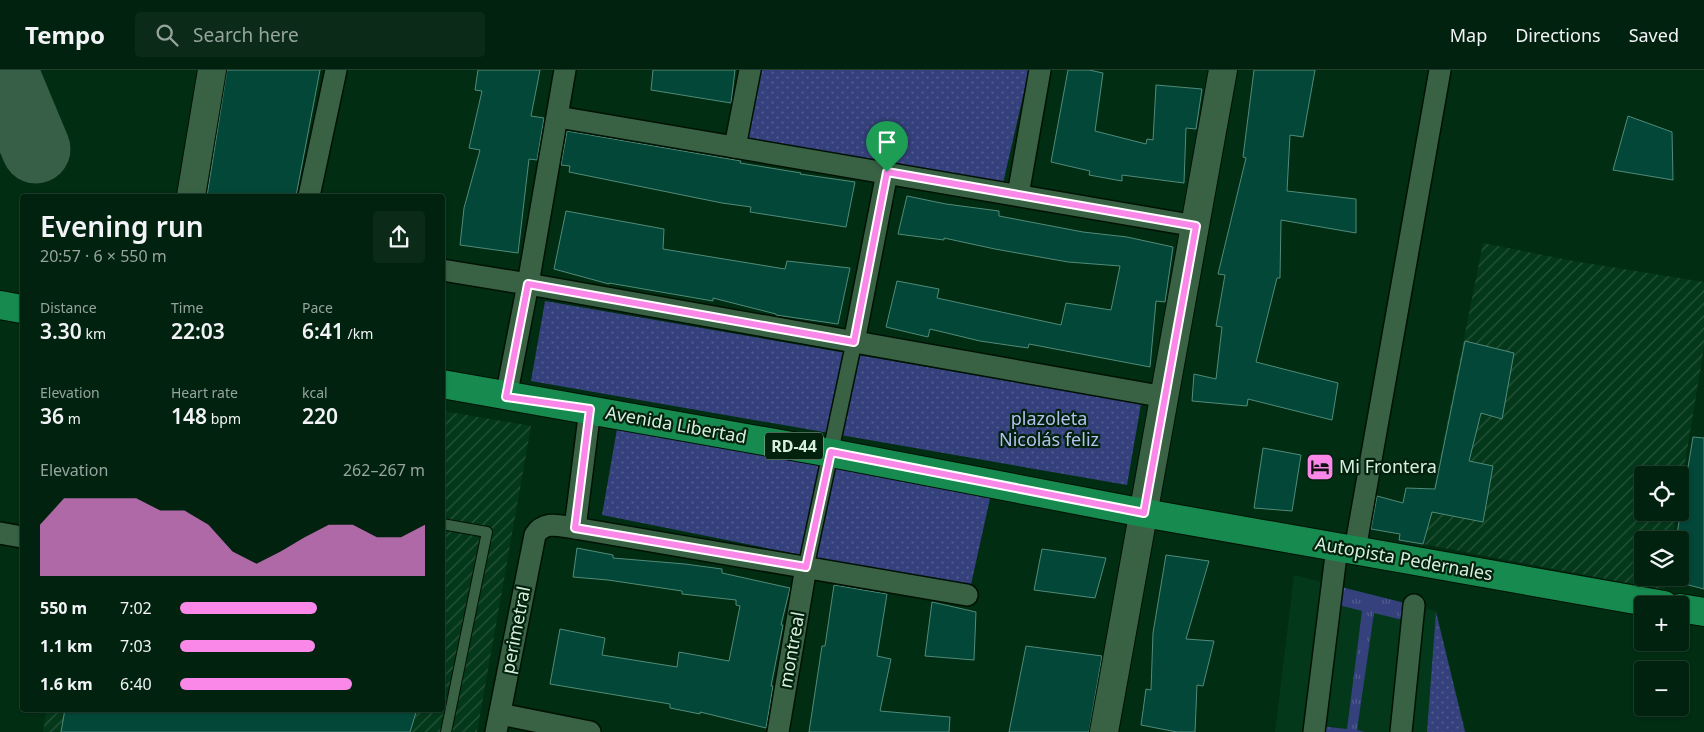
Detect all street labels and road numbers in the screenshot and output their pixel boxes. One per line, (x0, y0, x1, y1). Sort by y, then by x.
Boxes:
street label: Avenida Libertad (604, 400, 749, 448)
road number: RD-44 (765, 432, 823, 460)
street label: Autopista Pedernales (1313, 531, 1495, 585)
street label: perimetral (495, 584, 535, 676)
street label: montreal (772, 610, 810, 690)

